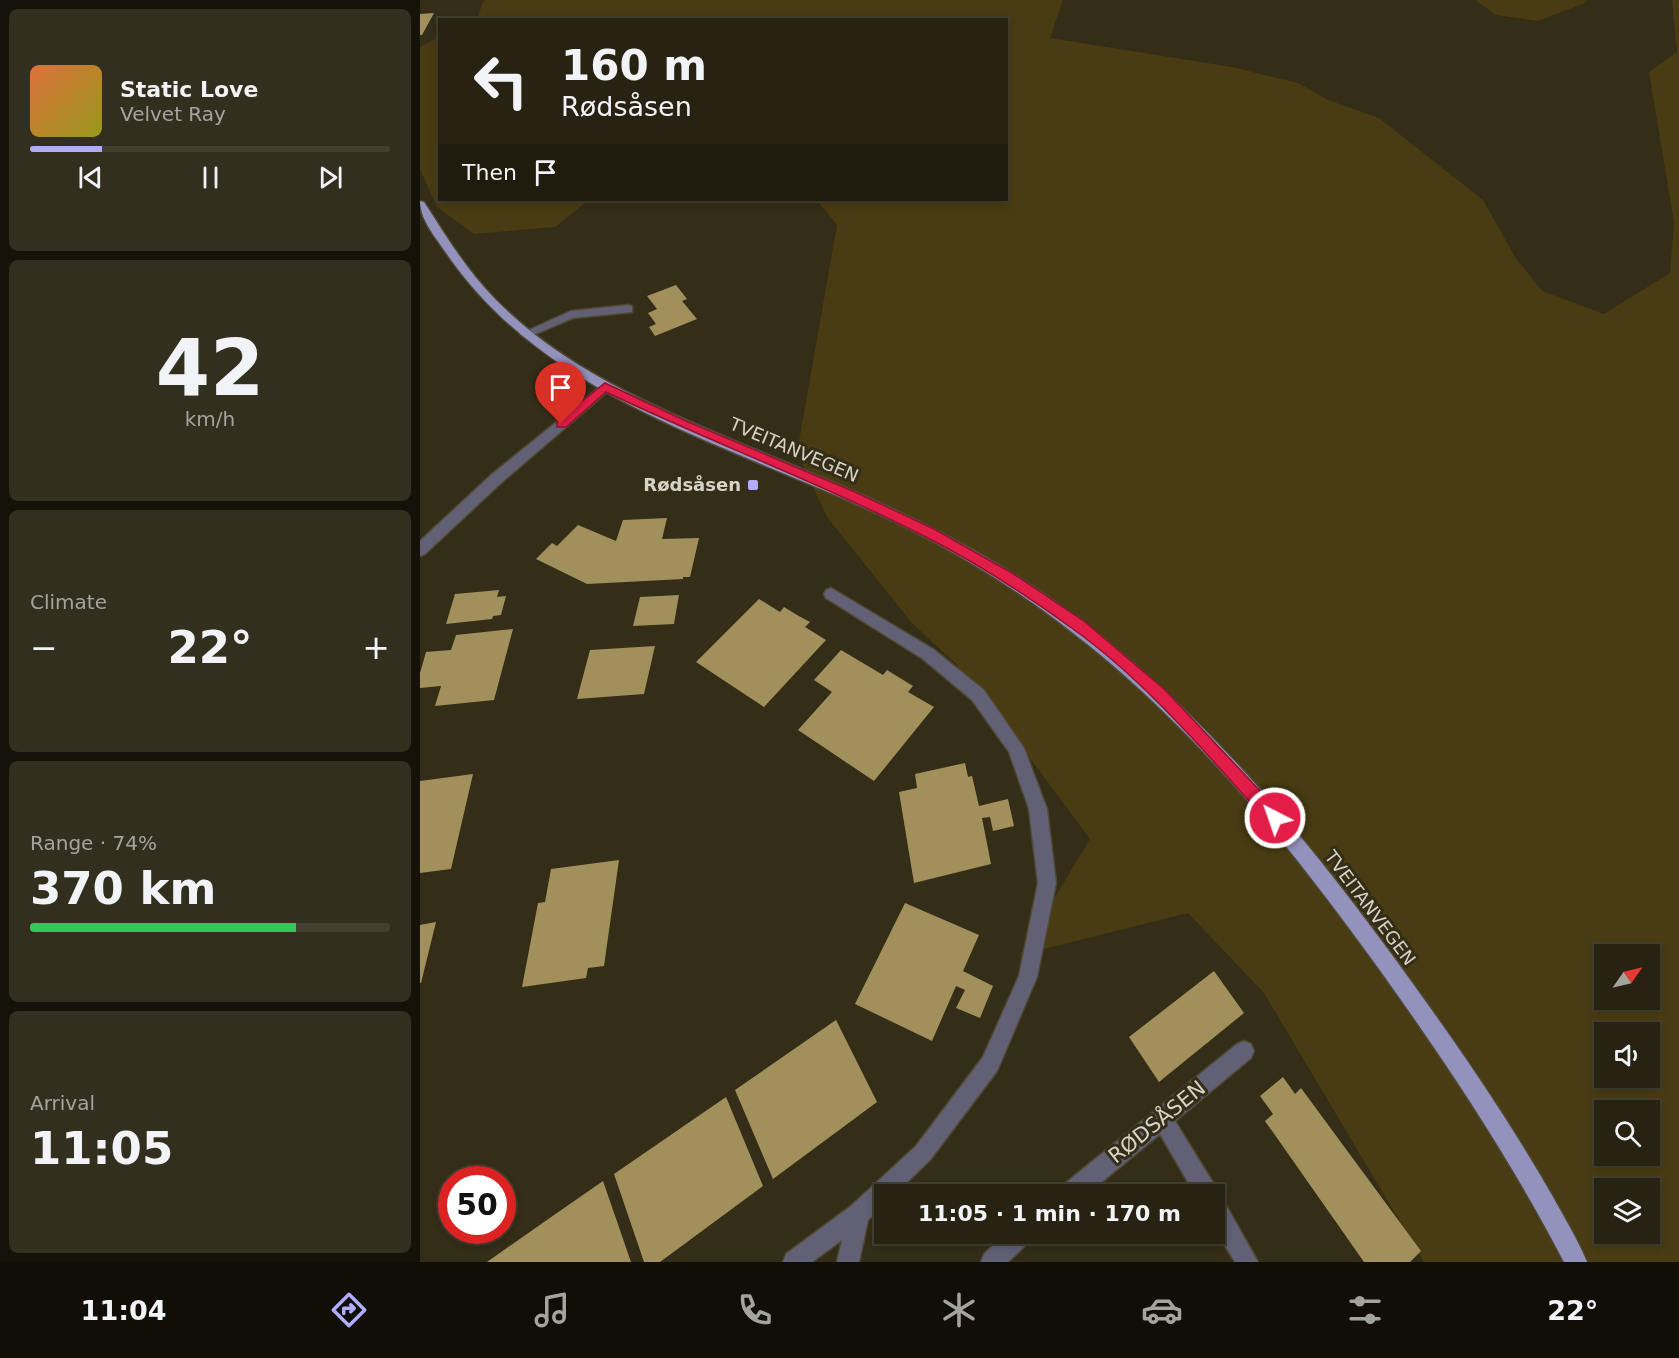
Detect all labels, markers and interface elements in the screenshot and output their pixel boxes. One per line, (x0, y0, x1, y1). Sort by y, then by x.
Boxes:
text: 160 m (561, 41, 707, 90)
icon: left (462, 42, 540, 120)
text: Static Love (120, 77, 258, 102)
text: Rødsåsen (561, 91, 692, 122)
text: Velvet Ray (120, 102, 226, 126)
icon: arrive (529, 156, 562, 189)
text: Then (462, 160, 517, 185)
icon: previous (74, 161, 107, 194)
icon: pause (194, 161, 227, 194)
icon: next (314, 161, 347, 194)
text: 42 (156, 323, 264, 413)
pin (535, 362, 586, 424)
icon: arrive (544, 371, 577, 404)
text: km/h (185, 407, 235, 431)
street label: TVEITANVEGEN (726, 413, 862, 486)
place label: Rødsåsen (643, 474, 741, 495)
marker: Rødsåsen (746, 478, 760, 492)
text: Climate (30, 590, 107, 614)
text: 22° (167, 621, 253, 674)
text: − (30, 628, 58, 667)
text: + (362, 628, 390, 667)
position arrow (1243, 786, 1307, 850)
text: Range · 74% (30, 831, 157, 855)
street label: TVEITANVEGEN (1320, 846, 1420, 969)
text: 370 km (30, 862, 216, 915)
north arrow (1594, 944, 1660, 1010)
map controls (1594, 944, 1660, 1244)
button: sound (1594, 1022, 1660, 1088)
street label: RØDSÅSEN (1103, 1074, 1210, 1168)
text: Arrival (30, 1091, 95, 1115)
button: search (1594, 1100, 1660, 1166)
text: 11:05 (30, 1122, 173, 1175)
speed limit sign: 50 (438, 1166, 516, 1244)
button: layers (1594, 1178, 1660, 1244)
text: 11:05 · 1 min · 170 m (918, 1201, 1181, 1226)
icon: directions (328, 1289, 370, 1331)
icon: music (531, 1289, 573, 1331)
icon: phone (734, 1289, 776, 1331)
icon: climate (938, 1289, 980, 1331)
icon: car (1141, 1289, 1183, 1331)
icon: filters (1344, 1289, 1386, 1331)
text: 11:04 (81, 1295, 167, 1326)
text: 22° (1547, 1295, 1598, 1326)

